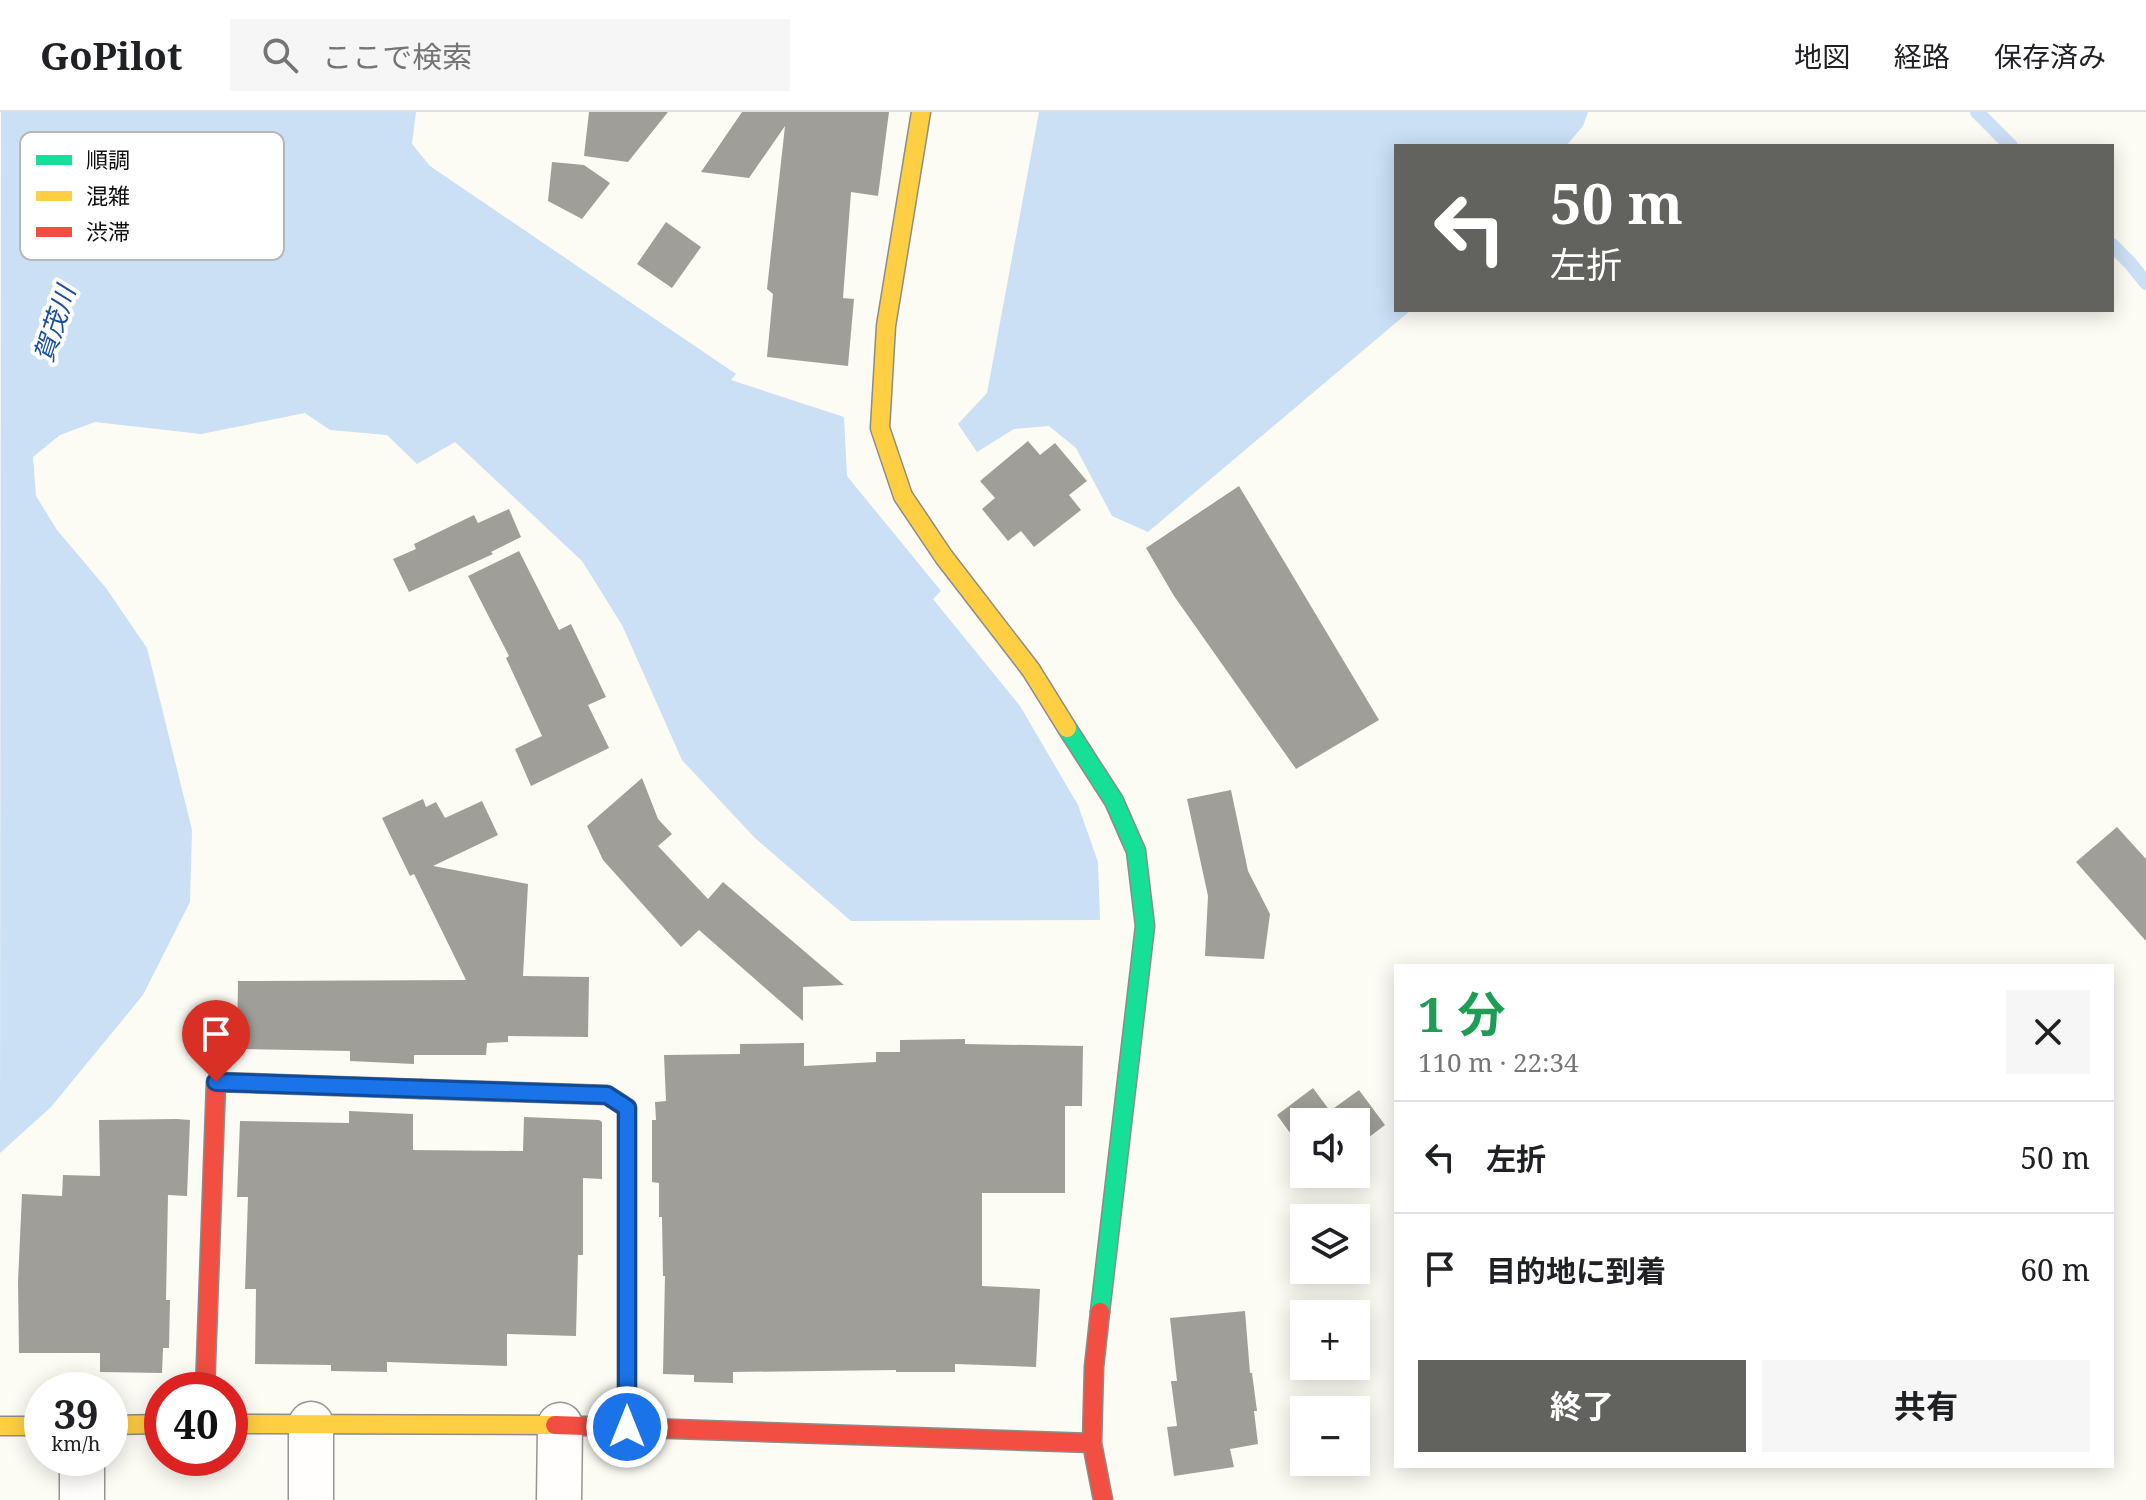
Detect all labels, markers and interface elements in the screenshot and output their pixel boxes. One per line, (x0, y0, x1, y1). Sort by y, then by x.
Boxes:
search box (230, 19, 790, 91)
text: GoPilot (40, 29, 182, 81)
icon: search (258, 33, 302, 77)
text: ここで検索 (322, 36, 472, 77)
text: 地図 (1794, 37, 1850, 75)
text: 経路 (1894, 37, 1950, 75)
text: 保存済み (1994, 37, 2106, 75)
legend (20, 132, 284, 260)
text: 順調 (86, 144, 130, 174)
text: 50 m (1550, 164, 1683, 240)
icon: left (1418, 176, 1522, 280)
text: 混雑 (86, 180, 130, 210)
text: 渋滞 (86, 216, 130, 246)
text: 左折 (1550, 240, 1622, 289)
water label: 賀茂川 (25, 278, 84, 366)
text: 1 分 (1418, 981, 1506, 1046)
button: close (2006, 990, 2090, 1074)
pin (182, 1000, 250, 1082)
icon: arrive (194, 1012, 238, 1056)
text: 110 m · 22:34 (1418, 1044, 1579, 1080)
map controls (1290, 1108, 1370, 1476)
button: sound (1290, 1108, 1370, 1188)
icon: left (1418, 1135, 1462, 1179)
text: 50 m (2020, 1137, 2090, 1178)
text: 左折 (1486, 1138, 1546, 1179)
button: layers (1290, 1204, 1370, 1284)
icon: arrive (1418, 1247, 1462, 1291)
text: 60 m (2020, 1249, 2090, 1290)
text: 目的地に到着 (1486, 1250, 1666, 1291)
button: + (1290, 1300, 1370, 1380)
button: 終了 (1418, 1360, 1746, 1452)
button: 共有 (1762, 1360, 2090, 1452)
speed limit sign: 40 (144, 1372, 248, 1476)
position arrow (585, 1385, 669, 1469)
text: 39 (53, 1386, 99, 1441)
button: − (1290, 1396, 1370, 1476)
text: km/h (51, 1430, 101, 1457)

